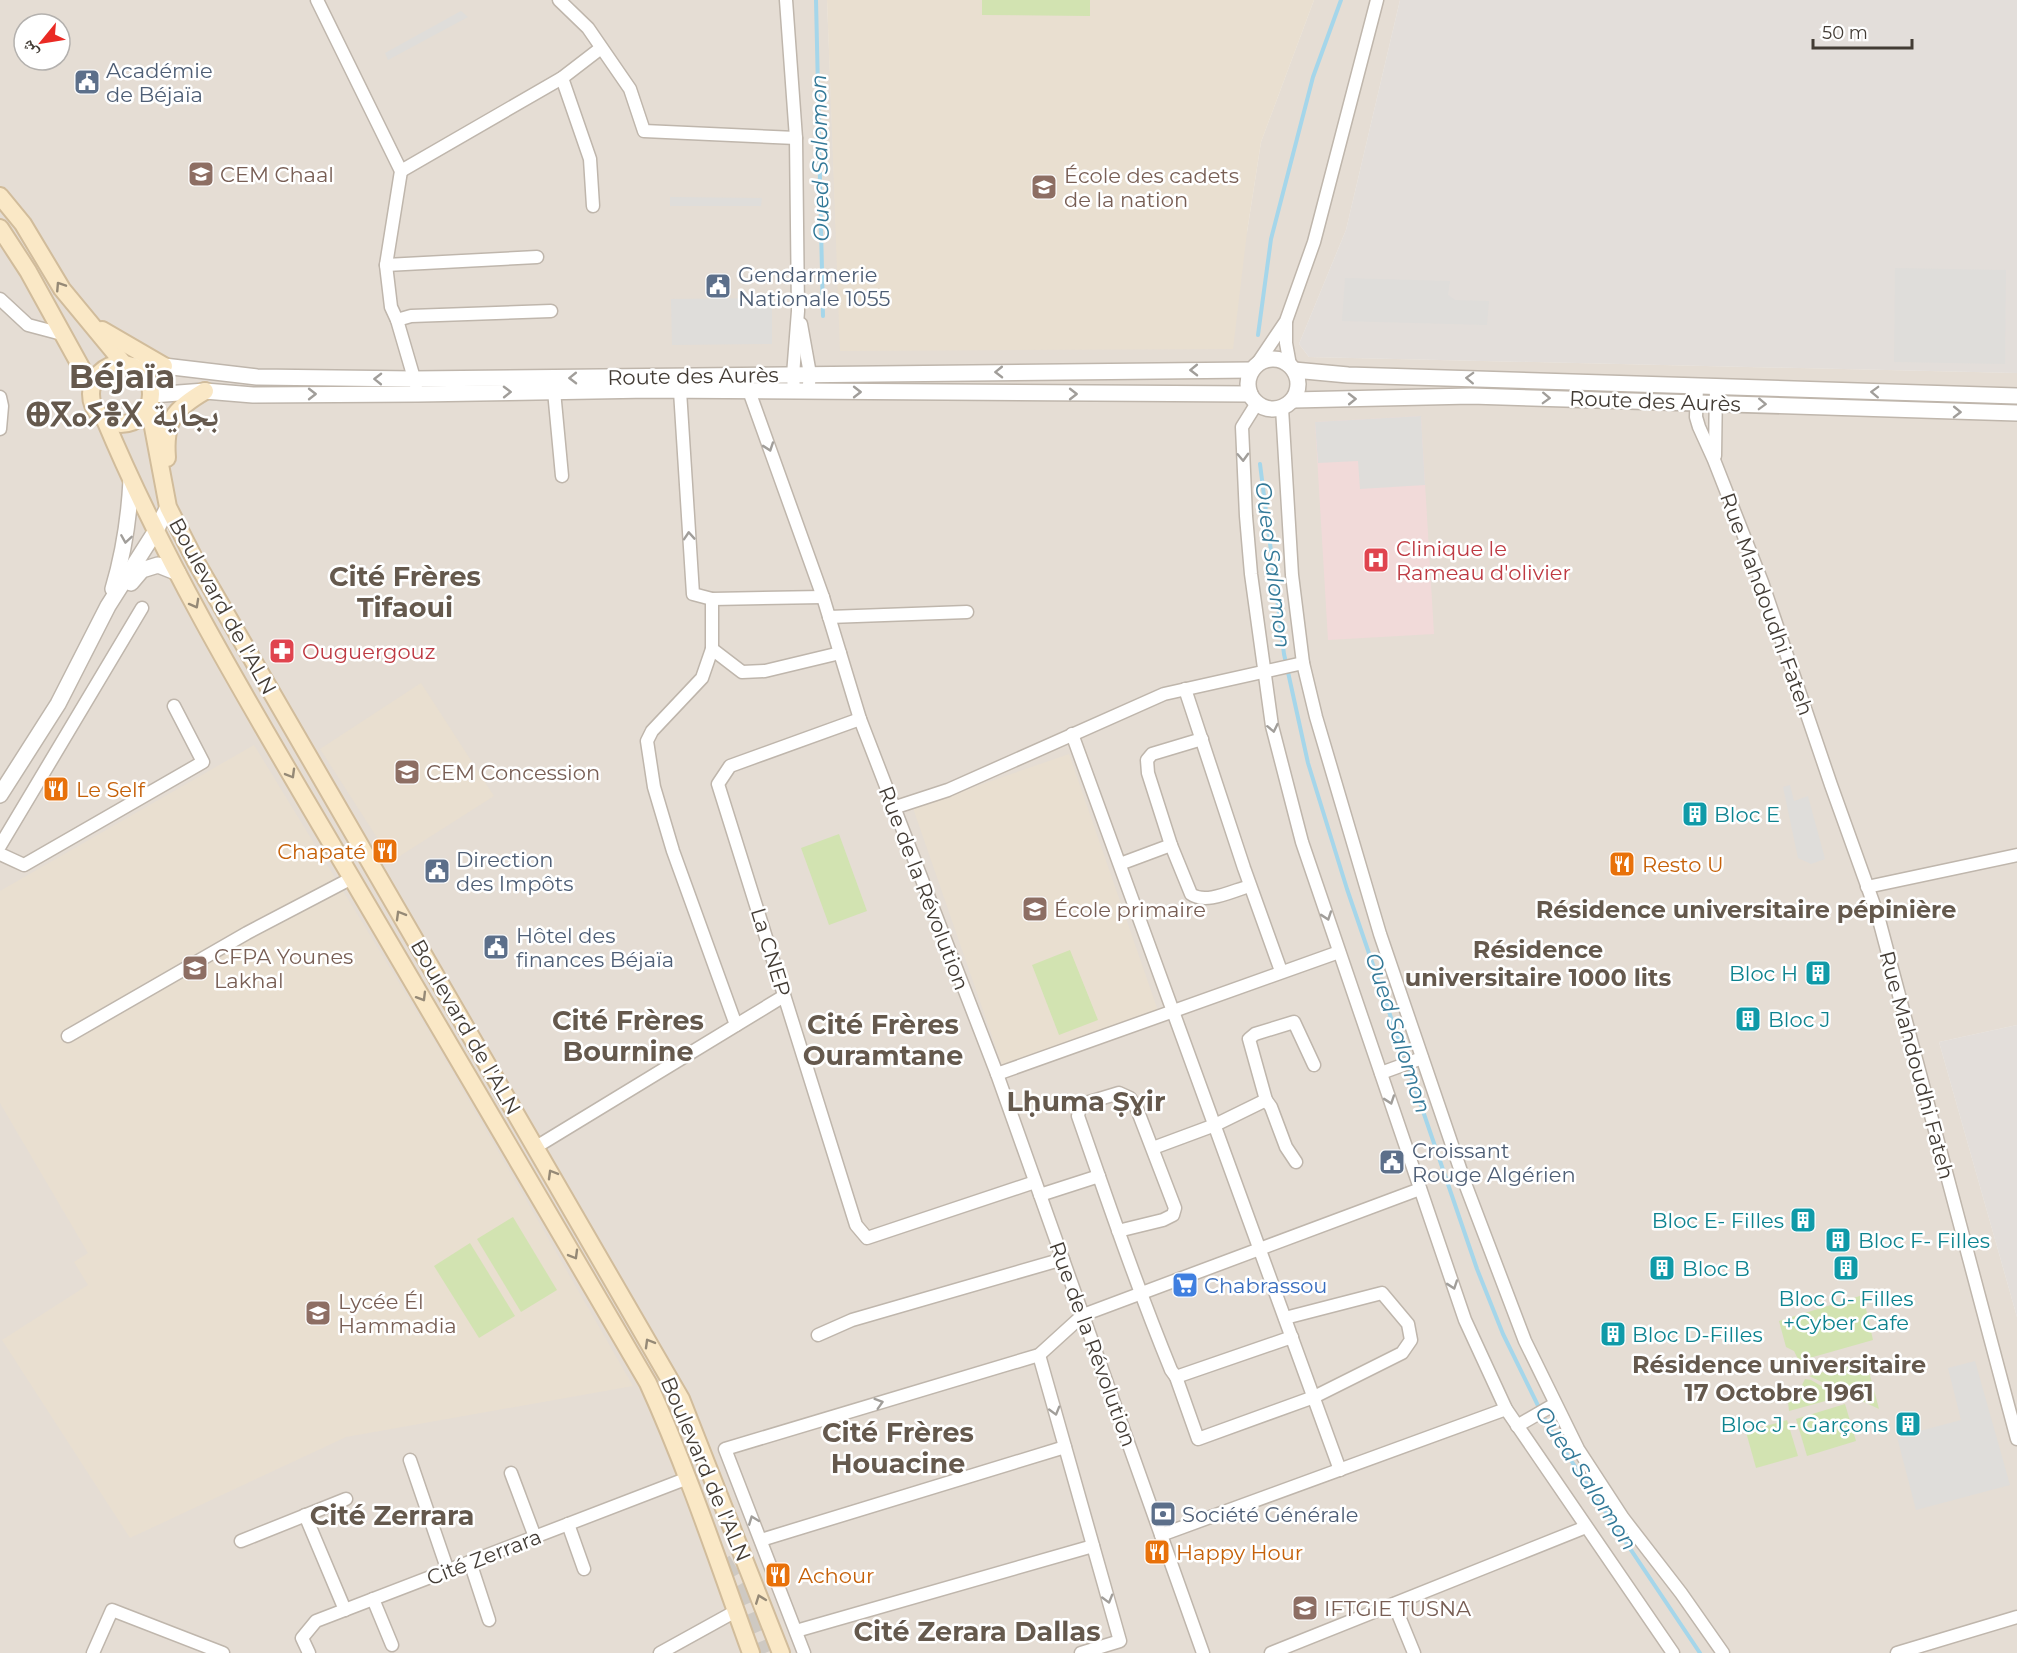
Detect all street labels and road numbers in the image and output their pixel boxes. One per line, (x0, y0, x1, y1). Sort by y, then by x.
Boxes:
street label: Route des Aurès (607, 362, 779, 390)
street label: Route des Aurès (1569, 386, 1741, 416)
street label: Rue Mahdoudhi Fateh (1715, 489, 1819, 719)
street label: Boulevard de l'ALN (164, 513, 282, 699)
street label: Rue de la Révolution (874, 782, 974, 994)
street label: La CNEP (746, 905, 796, 999)
street label: Boulevard de l'ALN (406, 935, 526, 1119)
street label: Rue Mahdoudhi Fateh (1874, 948, 1960, 1182)
street label: Rue de la Révolution (1044, 1238, 1142, 1450)
street label: Boulevard de l'ALN (656, 1373, 756, 1565)
street label: Cité Zerrara (423, 1524, 545, 1590)

